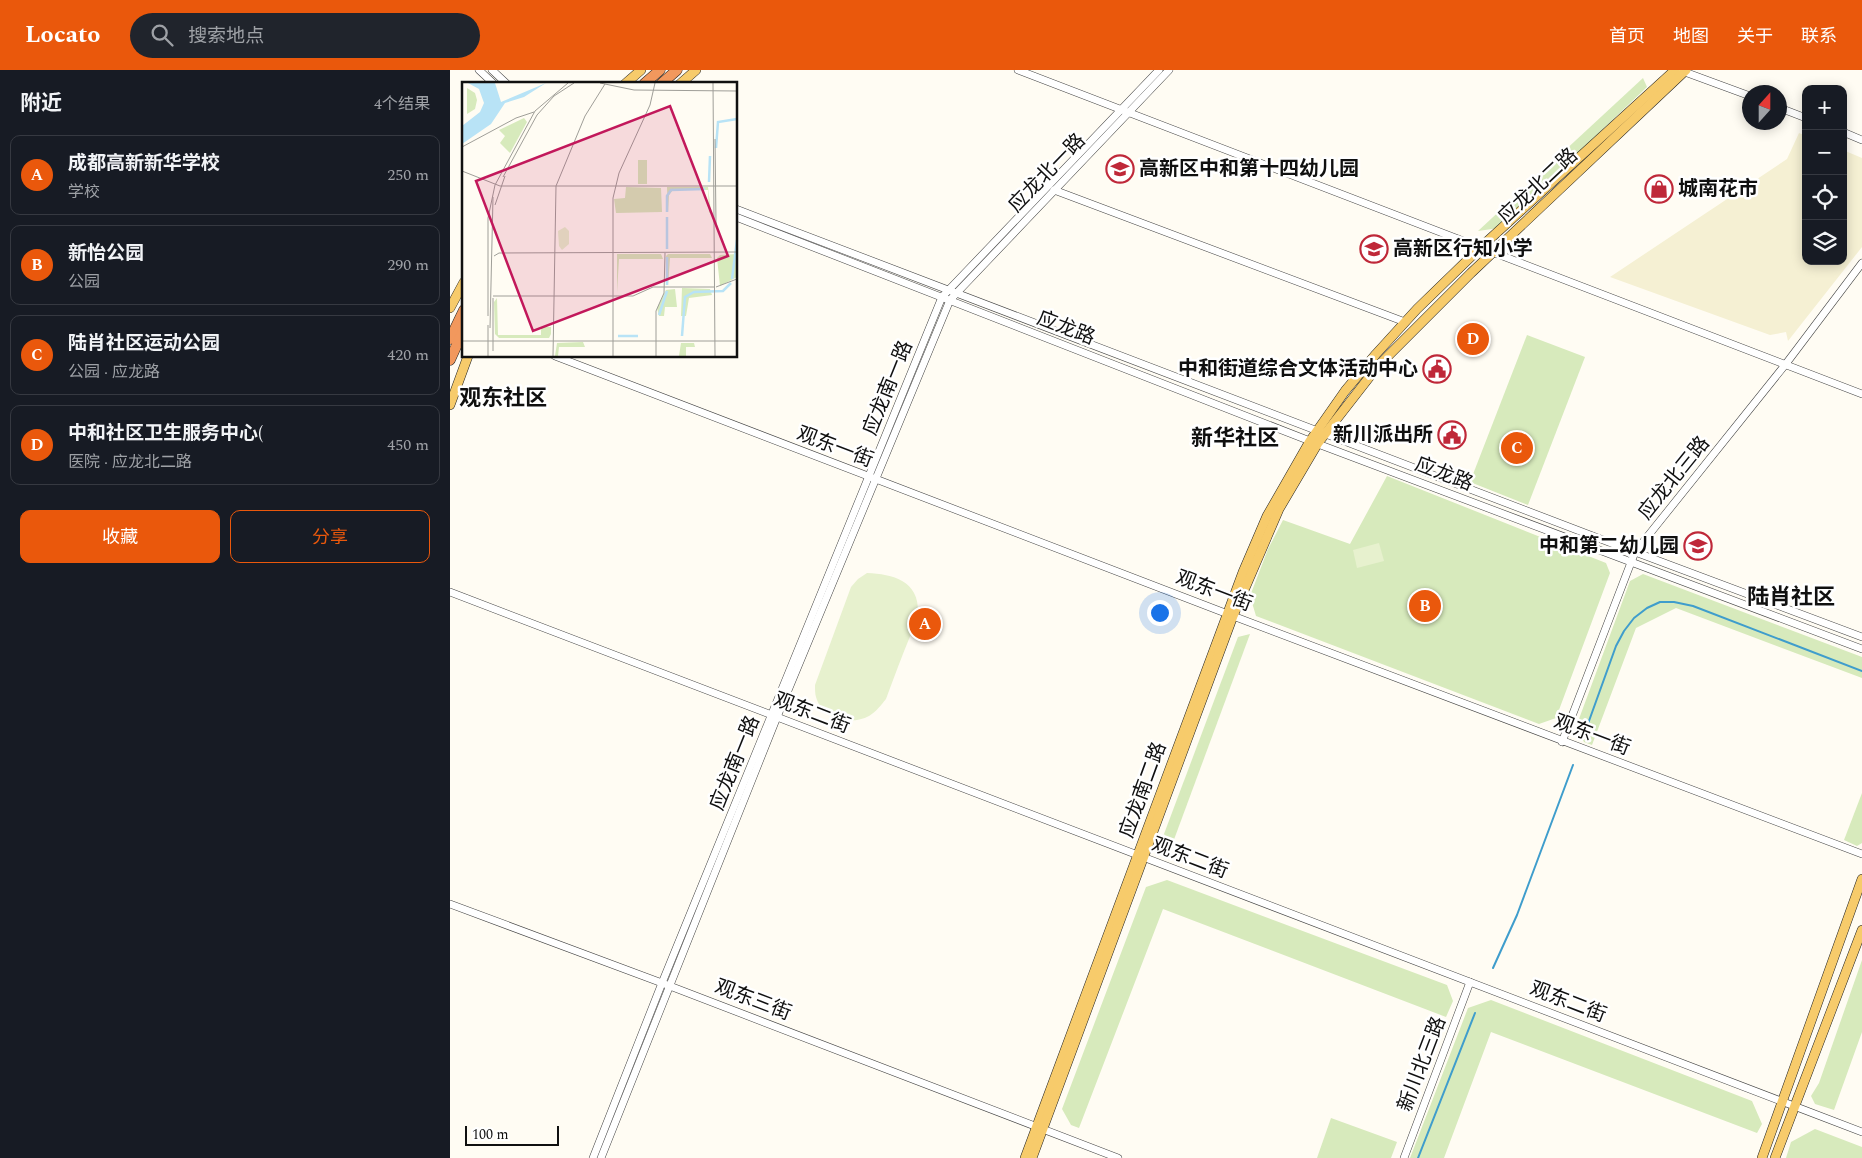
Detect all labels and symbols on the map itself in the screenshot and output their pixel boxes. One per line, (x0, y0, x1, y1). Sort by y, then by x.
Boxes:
inset map (462, 82, 738, 358)
north arrow (1742, 85, 1787, 130)
street label: 应龙北一路 (1001, 127, 1093, 219)
street label: 应龙北二路 (1491, 141, 1585, 231)
school or university icon: 高新区中和第十四幼儿园 (1105, 154, 1135, 184)
place label: 高新区中和第十四幼儿园 (1139, 154, 1359, 184)
shop icon: 城南花市 (1644, 174, 1674, 204)
place label: 城南花市 (1678, 174, 1758, 204)
school or university icon: 高新区行知小学 (1359, 234, 1389, 264)
place label: 高新区行知小学 (1393, 234, 1533, 264)
street label: 应龙路 (1033, 303, 1099, 353)
pin: D (1457, 320, 1489, 358)
street label: 应龙南一路 (855, 336, 921, 440)
place label: 中和街道综合文体活动中心 (1178, 354, 1418, 384)
public building icon: 中和街道综合文体活动中心 (1422, 354, 1452, 384)
district label: 观东社区 (459, 382, 547, 415)
street label: 观东一街 (792, 419, 878, 475)
place label: 新川派出所 (1333, 420, 1433, 450)
public building icon: 新川派出所 (1437, 420, 1467, 450)
district label: 新华社区 (1191, 422, 1279, 455)
pin: C (1501, 429, 1533, 467)
street label: 应龙北三路 (1631, 430, 1717, 526)
street label: 应龙路 (1411, 449, 1477, 499)
place label: 中和第二幼儿园 (1539, 531, 1679, 561)
school or university icon: 中和第二幼儿园 (1683, 531, 1713, 561)
street label: 观东一街 (1171, 563, 1257, 619)
district label: 陆肖社区 (1747, 581, 1835, 614)
pin: B (1409, 587, 1441, 625)
your location (1147, 600, 1173, 626)
pin: A (909, 605, 941, 643)
street label: 观东二街 (769, 685, 855, 741)
street label: 观东一街 (1549, 707, 1635, 763)
street label: 应龙南一路 (702, 711, 768, 815)
street label: 应龙南二路 (1112, 738, 1174, 842)
street label: 观东二街 (1147, 830, 1233, 886)
street label: 观东三街 (710, 972, 796, 1028)
street label: 观东二街 (1525, 974, 1611, 1030)
street label: 新川北三路 (1390, 1012, 1454, 1116)
scale bar (465, 1123, 559, 1146)

